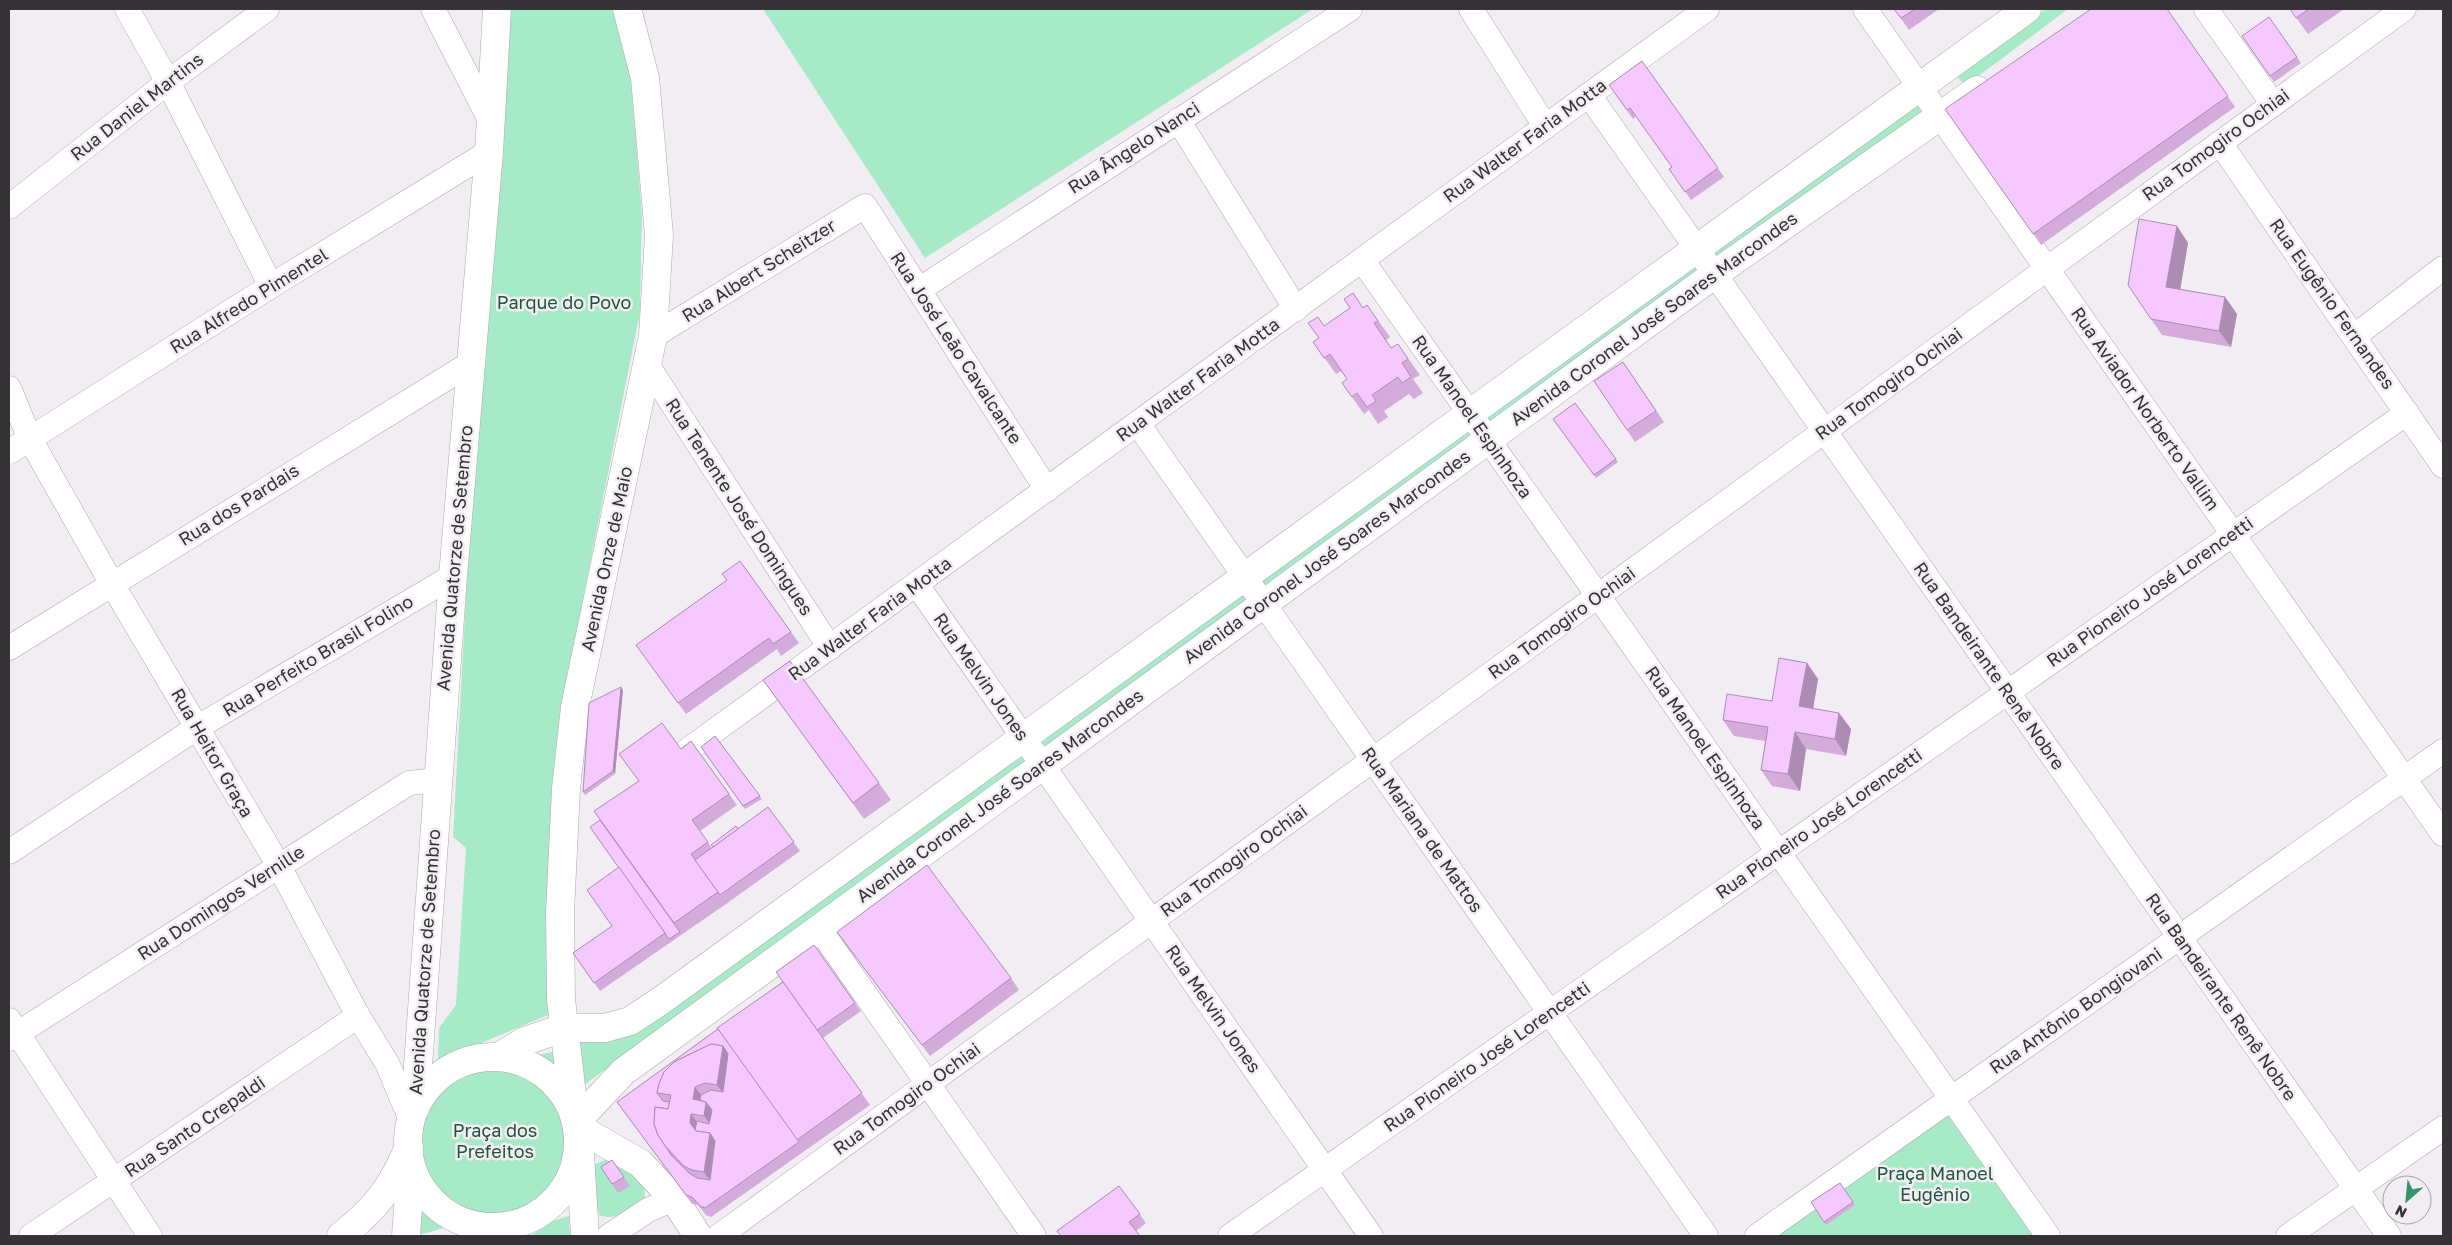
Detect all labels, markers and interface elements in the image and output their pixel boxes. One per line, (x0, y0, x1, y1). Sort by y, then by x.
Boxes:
street label: Rua Daniel Martins (66, 48, 207, 165)
street label: Rua Walter Faria Motta (1438, 74, 1610, 207)
street label: Rua Tomogiro Ochiai (2138, 83, 2293, 205)
street label: Rua Ângelo Nanci (1064, 96, 1203, 198)
street label: Avenida Coronel José Soares Marcondes (1506, 207, 1801, 430)
street label: Rua Albert Scheitzer (677, 214, 840, 326)
street label: Rua Eugênio Fernandes (2265, 214, 2400, 393)
street label: Rua Alfredo Pimentel (165, 242, 332, 358)
street label: Rua José Leão Cavalcante (886, 247, 1027, 448)
park label: Parque do Povo (497, 291, 631, 313)
street label: Rua Aviador Norberto Vallim (2067, 303, 2225, 514)
street label: Rua Walter Faria Motta (1111, 313, 1283, 446)
street label: Rua Tomogiro Ochiai (1811, 322, 1966, 444)
street label: Rua Manoel Espinhoza (1408, 331, 1538, 502)
street label: Rua Tenente José Domingues (661, 394, 818, 619)
street label: Avenida Quatorze de Setembro (431, 424, 477, 692)
street label: Avenida Coronel José Soares Marcondes (1179, 445, 1474, 668)
street label: Rua dos Pardais (174, 458, 303, 550)
street label: Avenida Onze de Maio (576, 464, 636, 653)
street label: Rua Pioneiro José Lorencetti (2042, 511, 2257, 671)
street label: Rua Walter Faria Motta (783, 552, 955, 685)
street label: Rua Bandeirante Renê Nobre (1910, 557, 2070, 773)
street label: Rua Tomogiro Ochiai (1484, 561, 1639, 683)
street label: Rua Perfeito Brasil Folino (218, 589, 417, 721)
street label: Rua Melvin Jones (929, 608, 1034, 745)
street label: Rua Manoel Espinhoza (1641, 662, 1771, 833)
street label: Rua Heitor Graça (167, 684, 259, 821)
street label: Avenida Coronel José Soares Marcondes (852, 684, 1147, 907)
street label: Rua Mariana de Mattos (1357, 742, 1488, 916)
street label: Rua Pioneiro José Lorencetti (1711, 743, 1926, 903)
street label: Rua Tomogiro Ochiai (1156, 799, 1311, 921)
street label: Avenida Quatorze de Setembro (404, 828, 444, 1096)
street label: Rua Domingos Vernille (133, 840, 308, 964)
street label: Rua Bandeirante Renê Nobre (2142, 888, 2302, 1104)
street label: Rua Melvin Jones (1161, 940, 1266, 1077)
street label: Rua Antônio Bongiovani (1985, 942, 2166, 1078)
street label: Rua Pioneiro José Lorencetti (1379, 976, 1594, 1136)
street label: Rua Tomogiro Ochiai (829, 1037, 984, 1159)
street label: Rua Santo Crepaldi (120, 1071, 269, 1181)
park label: Praça dos Prefeitos (453, 1119, 537, 1162)
park label: Praça Manoel Eugênio (1877, 1162, 1994, 1205)
north arrow (2382, 1175, 2432, 1225)
text: N (2392, 1202, 2409, 1222)

